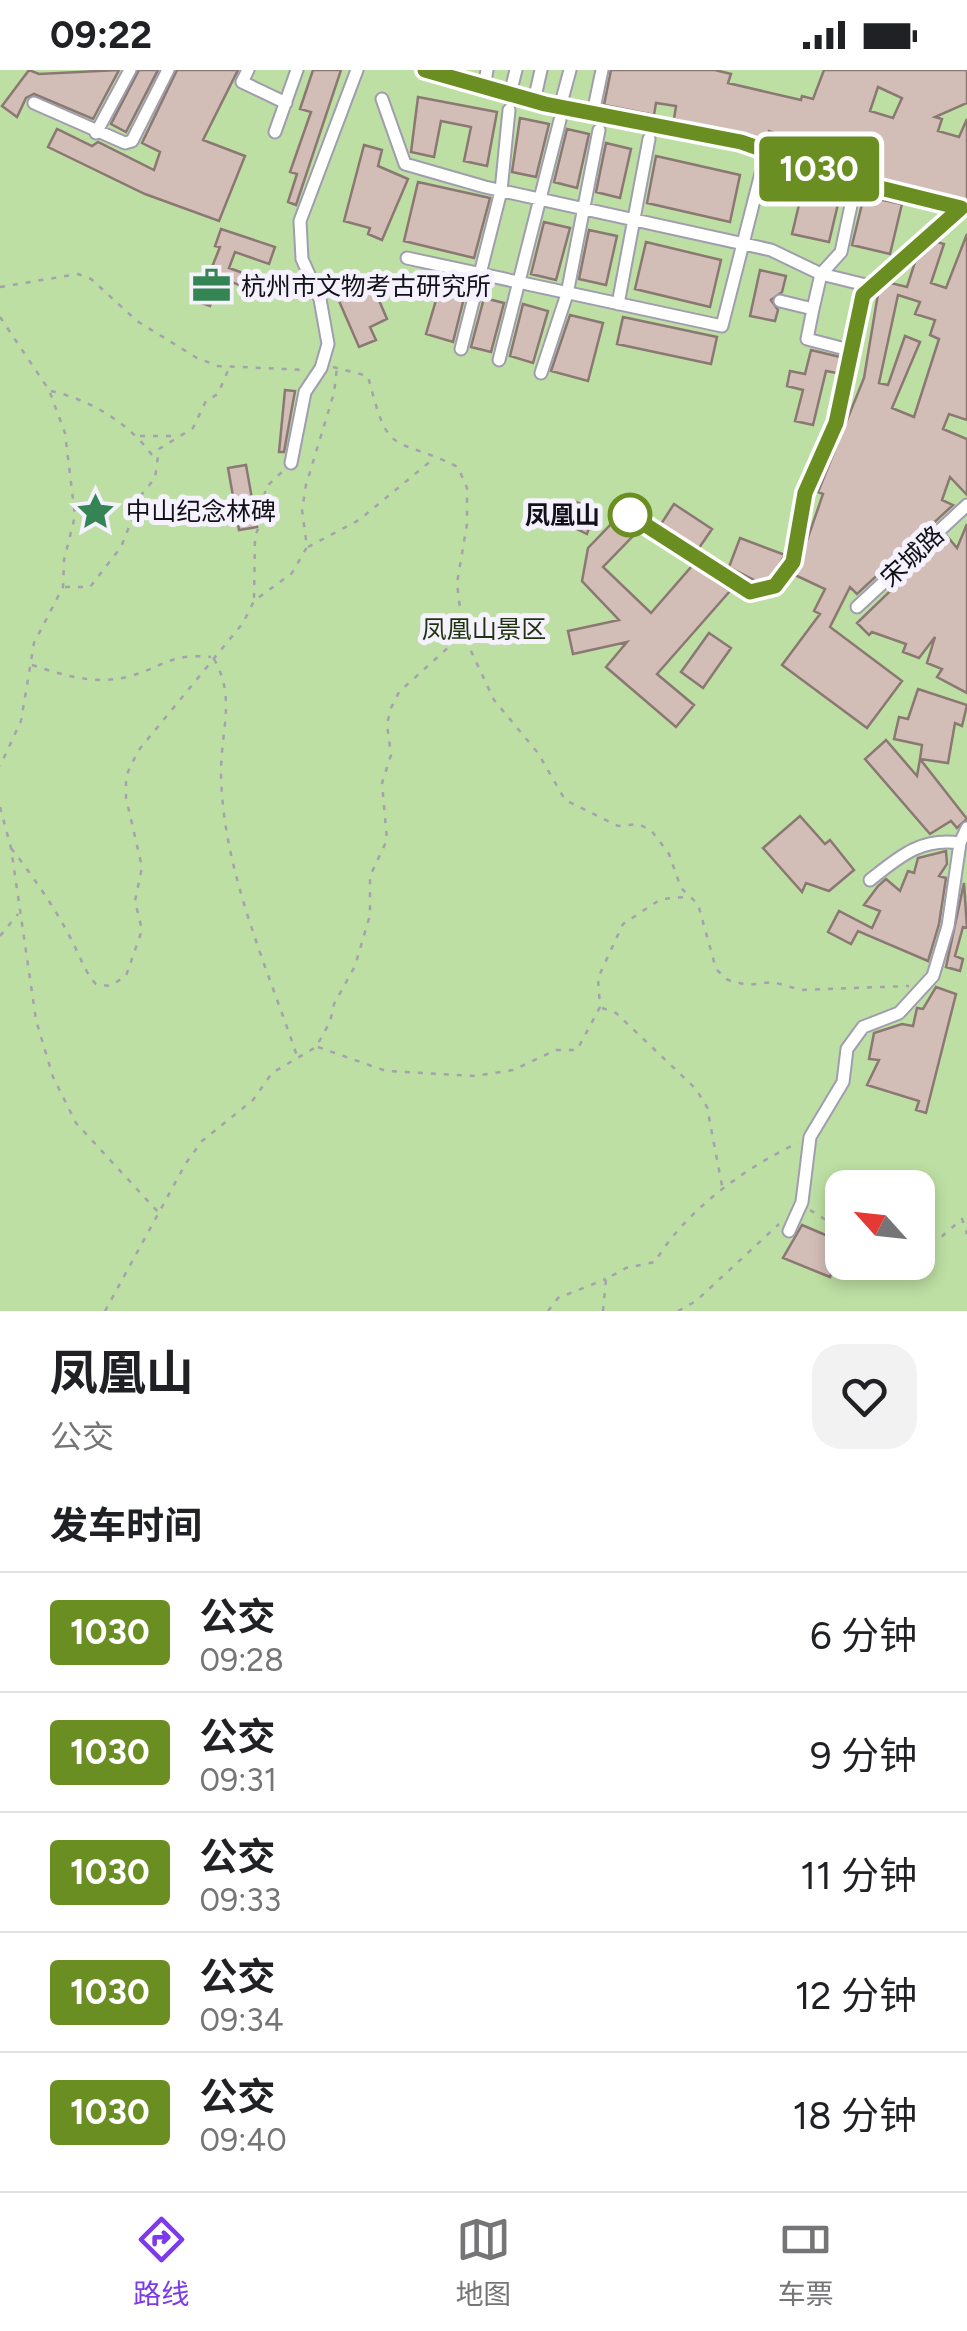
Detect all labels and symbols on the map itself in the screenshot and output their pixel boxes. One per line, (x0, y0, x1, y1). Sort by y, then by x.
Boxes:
line badge: 1030 (749, 136, 889, 202)
office icon: 杭州市文物考古研究所 (190, 265, 232, 307)
place label: 杭州市文物考古研究所 (241, 271, 491, 301)
place icon: 中山纪念林碑 (75, 490, 117, 532)
marker: 凤凰山 (609, 494, 651, 536)
place label: 中山纪念林碑 (126, 496, 276, 526)
place label: 凤凰山 (525, 500, 600, 530)
street label: 宋城路 (874, 519, 950, 593)
park label: 凤凰山景区 (421, 614, 547, 644)
north arrow (825, 1170, 935, 1280)

